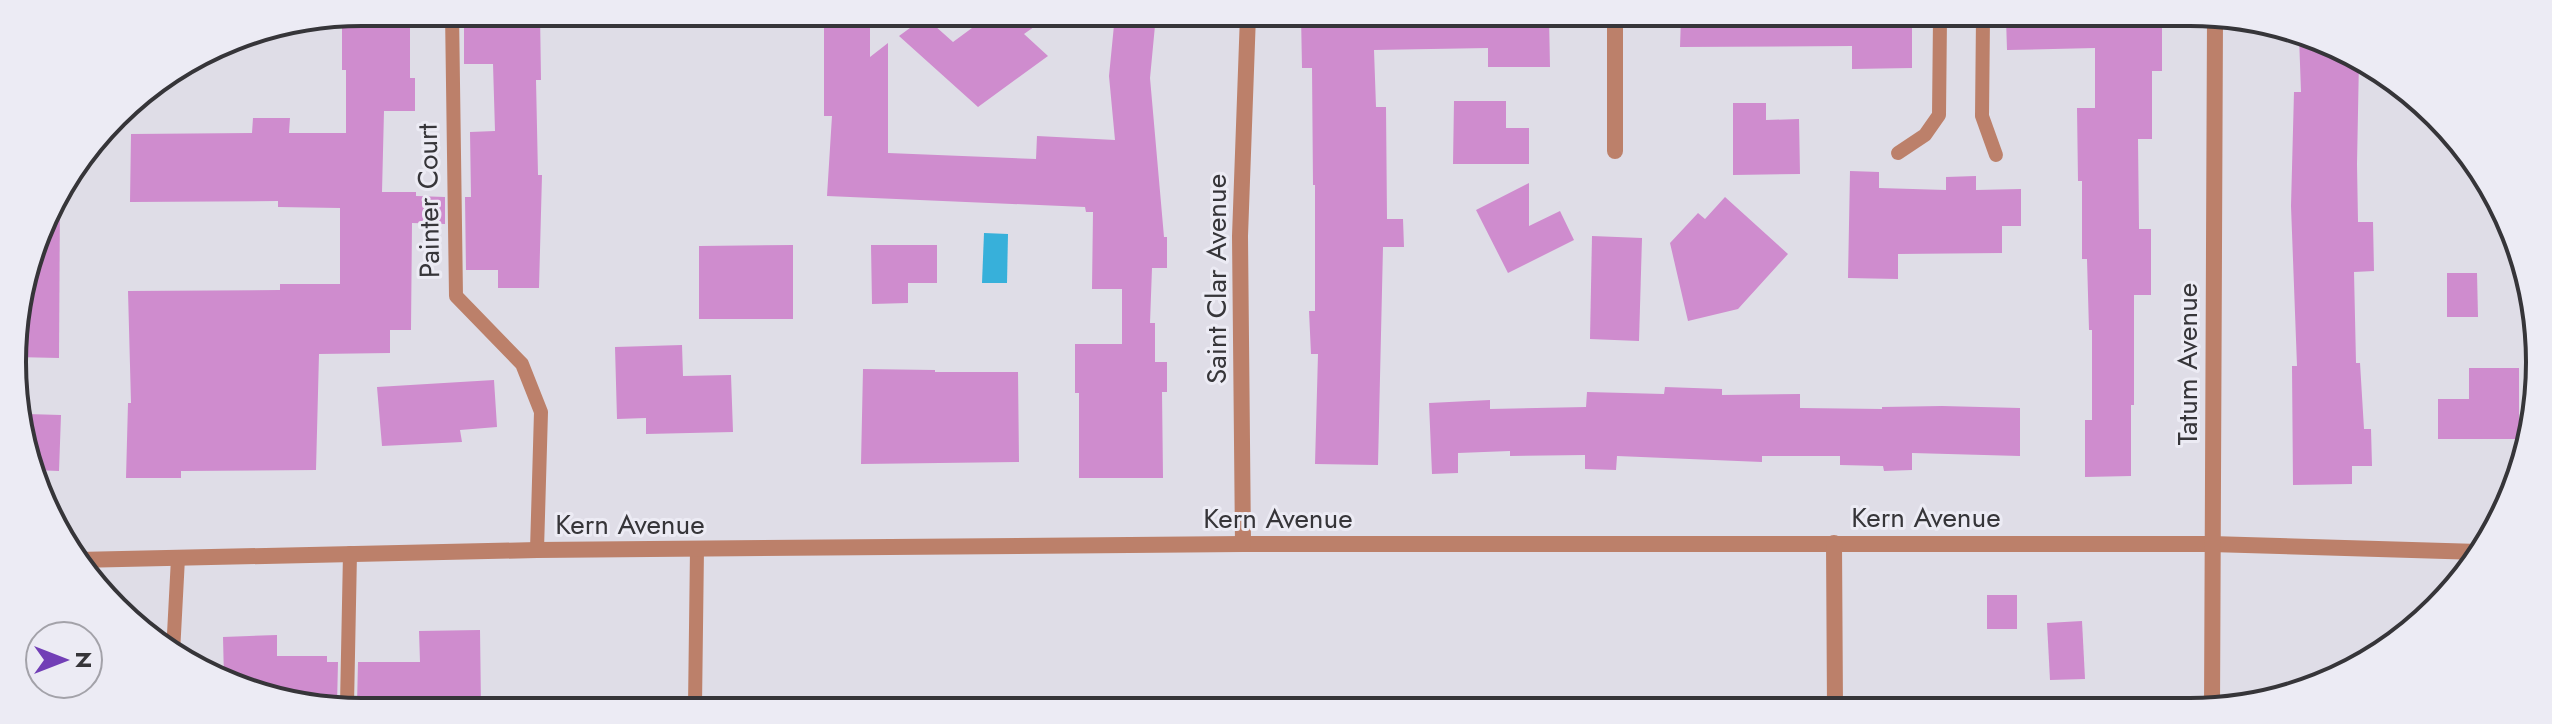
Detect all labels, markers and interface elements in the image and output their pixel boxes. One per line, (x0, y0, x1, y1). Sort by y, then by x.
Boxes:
street label: Painter Court (407, 123, 450, 279)
street label: Saint Clar Avenue (1196, 174, 1237, 384)
street label: Tatum Avenue (2167, 283, 2208, 445)
street label: Kern Avenue (1851, 497, 2001, 538)
street label: Kern Avenue (1203, 498, 1353, 539)
street label: Kern Avenue (555, 504, 705, 545)
north arrow (24, 620, 104, 700)
text: N (68, 651, 100, 669)

